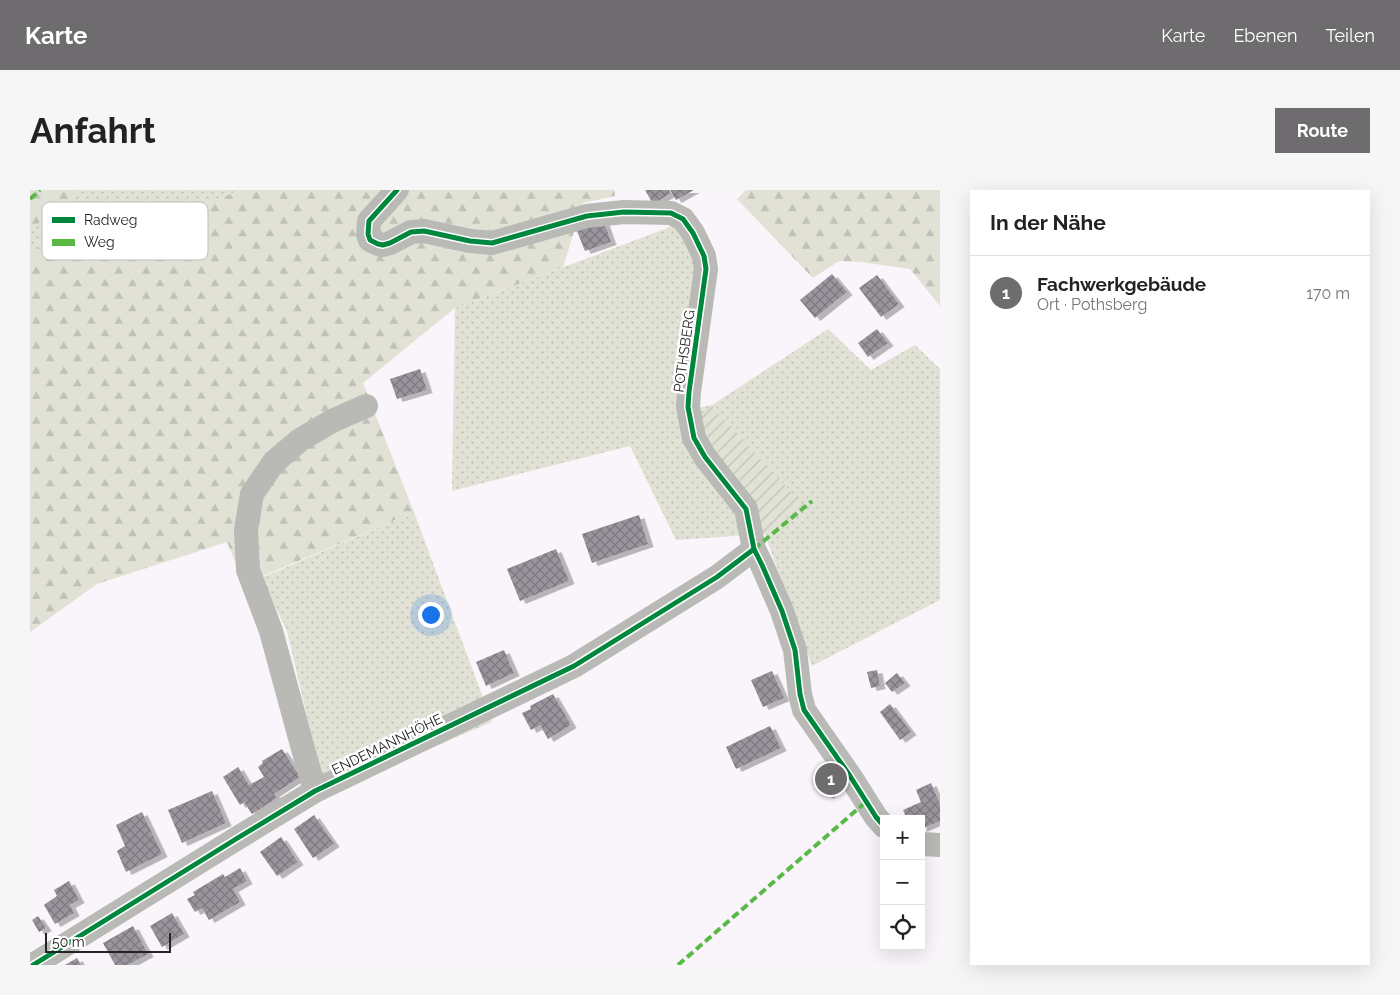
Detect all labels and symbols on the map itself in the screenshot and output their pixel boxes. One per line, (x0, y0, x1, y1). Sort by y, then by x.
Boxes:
legend (42, 202, 208, 260)
text: Radweg (84, 212, 137, 228)
text: Weg (84, 234, 115, 250)
street label: POTHSBERG (670, 309, 698, 393)
your location (418, 602, 444, 628)
street label: ENDEMANNHÖHE (328, 709, 445, 778)
pin: 1 (815, 760, 847, 798)
scale bar (45, 930, 171, 953)

